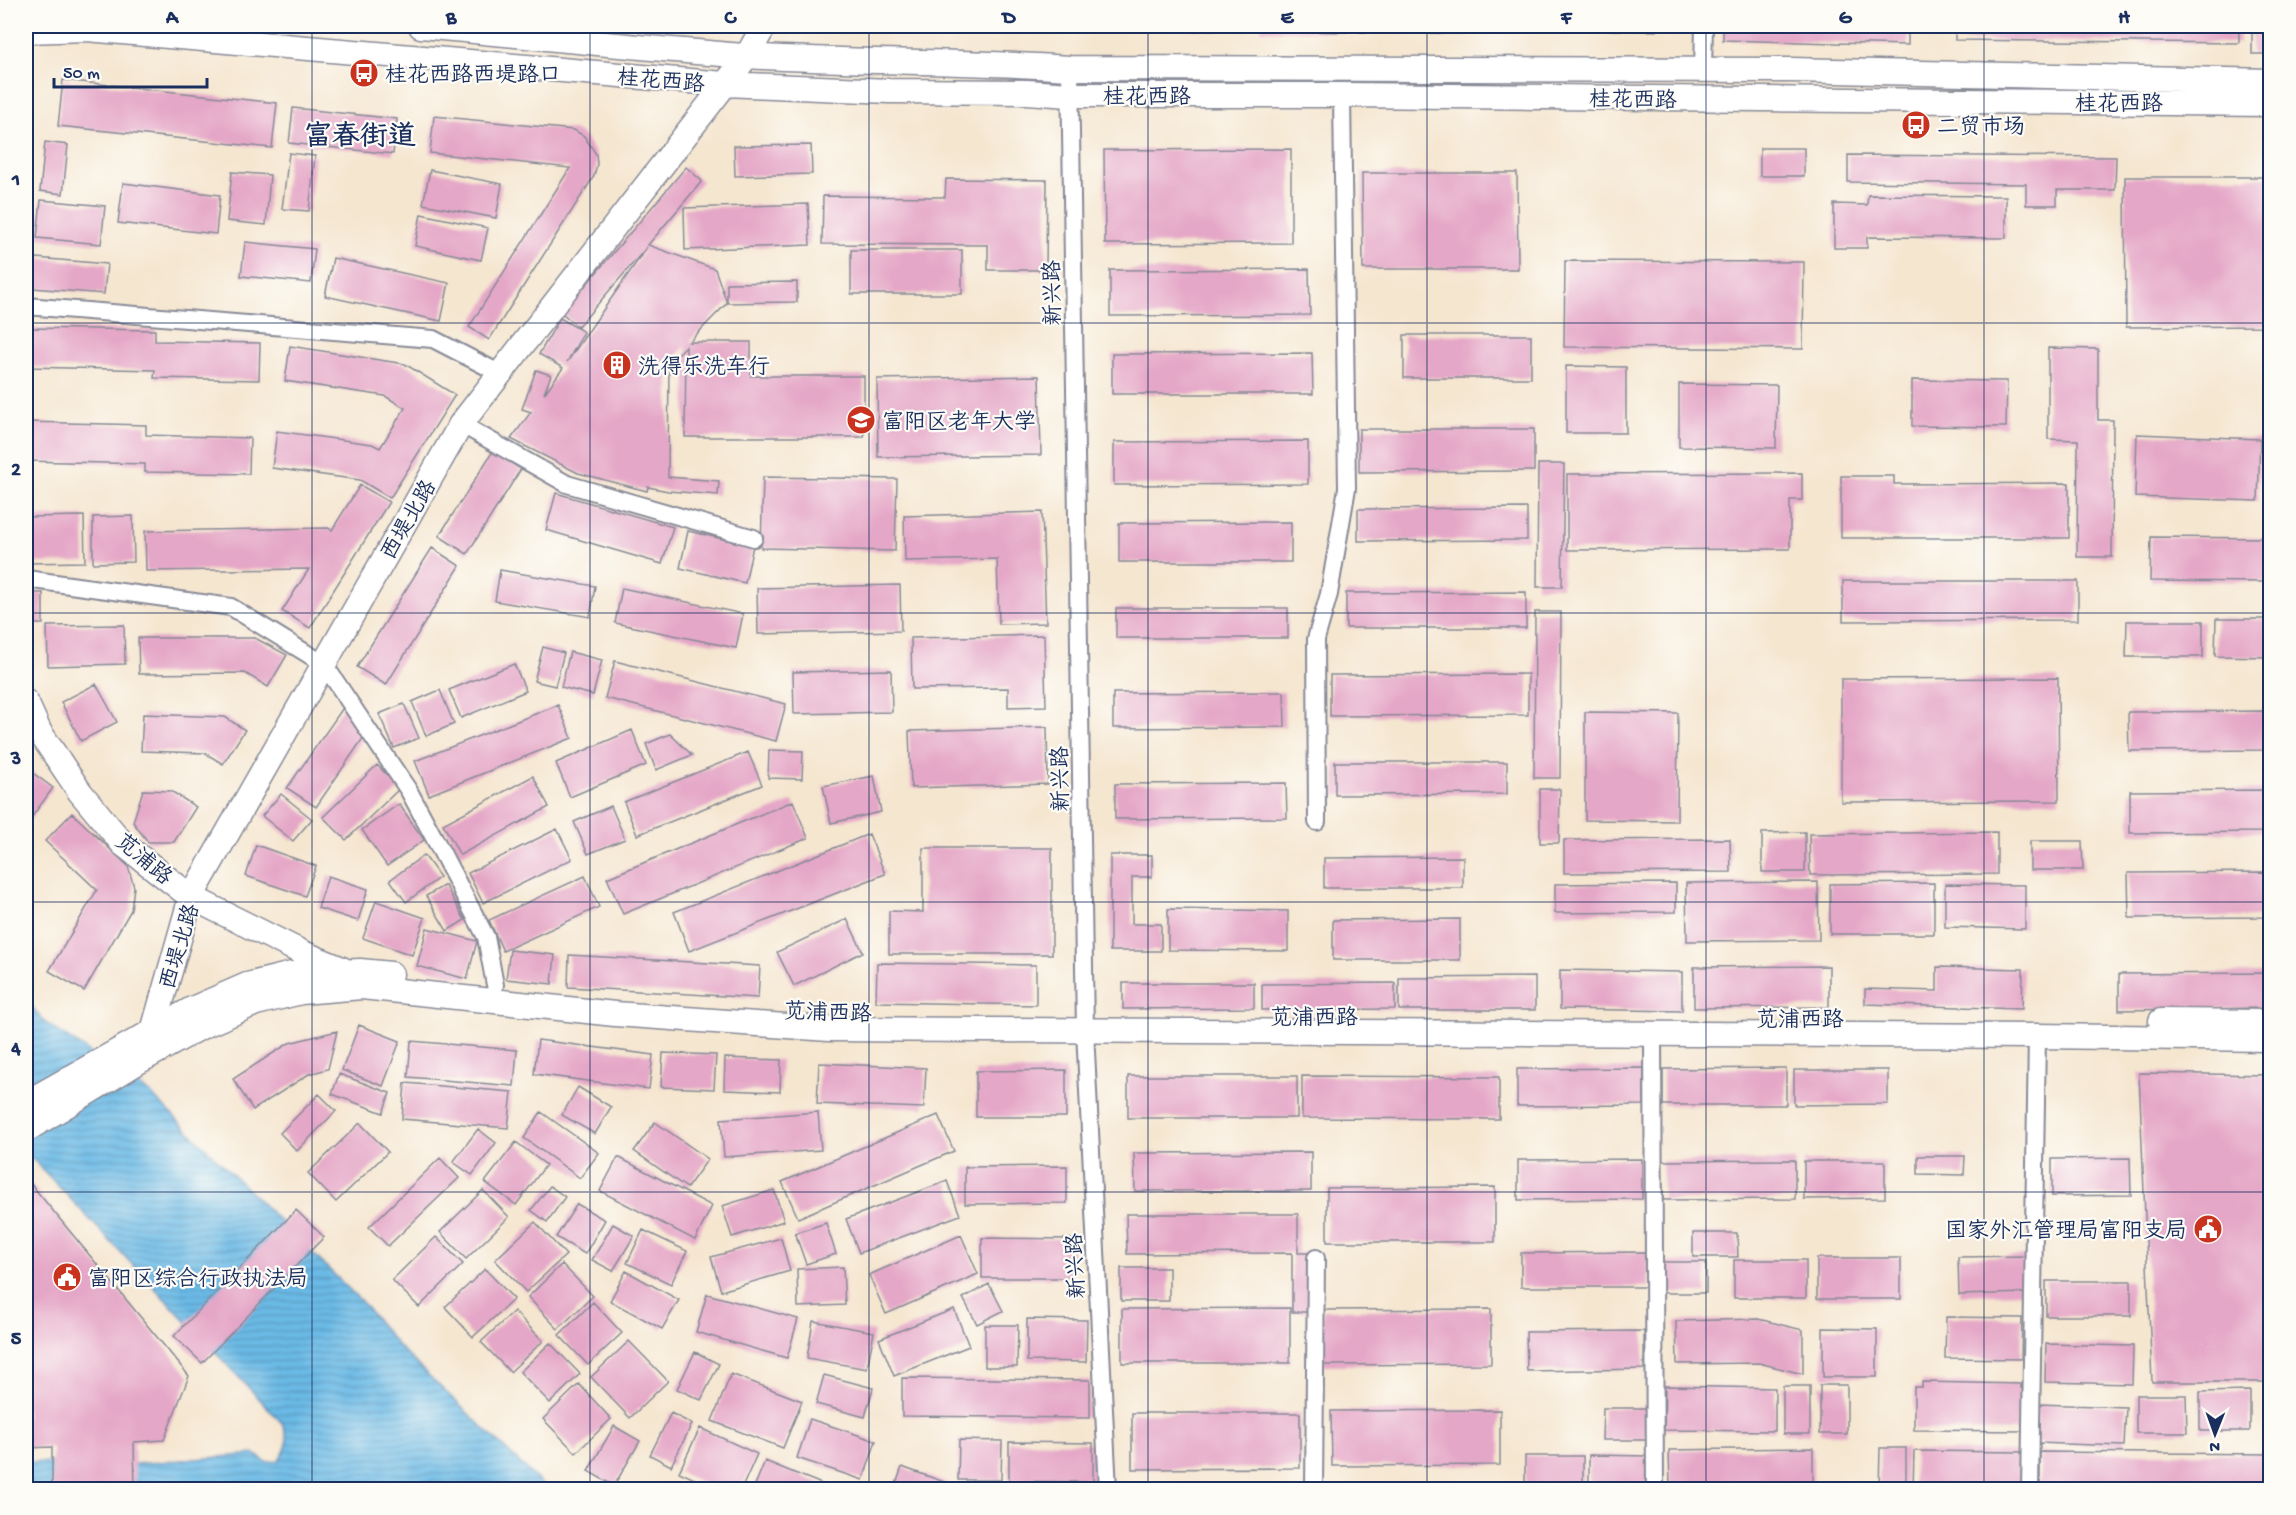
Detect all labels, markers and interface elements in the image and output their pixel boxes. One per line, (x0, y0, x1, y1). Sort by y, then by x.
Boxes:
text: A (165, 8, 180, 31)
text: B (445, 8, 457, 31)
text: C (724, 8, 738, 31)
text: D (1000, 8, 1016, 31)
text: E (1281, 8, 1295, 31)
text: F (1560, 8, 1573, 31)
text: G (1839, 8, 1853, 31)
text: H (2118, 8, 2130, 31)
scale bar (54, 51, 207, 89)
bus stop icon: 桂花西路西堤路口 (348, 57, 380, 89)
place label: 桂花西路西堤路口 (385, 62, 561, 90)
text: 50 m (63, 64, 100, 85)
street label: 桂花西路 (616, 64, 706, 100)
street label: 桂花西路 (1103, 84, 1191, 112)
street label: 桂花西路 (1589, 86, 1677, 116)
street label: 桂花西路 (2075, 91, 2163, 119)
bus stop icon: 二贸市场 (1900, 109, 1932, 141)
place label: 二贸市场 (1937, 115, 2025, 142)
district label: 富春街道 (304, 120, 416, 155)
text: 1 (11, 170, 20, 193)
street label: 新兴路 (1039, 260, 1069, 326)
building icon: 洗得乐洗车行 (601, 349, 633, 381)
place label: 洗得乐洗车行 (638, 354, 770, 382)
school or university icon: 富阳区老年大学 (845, 404, 877, 436)
place label: 富阳区老年大学 (882, 409, 1036, 437)
text: 2 (11, 460, 21, 483)
street label: 西堤北路 (375, 475, 444, 566)
street label: 新兴路 (1047, 746, 1077, 812)
text: 3 (10, 749, 21, 772)
street label: 苋浦路 (109, 828, 177, 892)
street label: 西堤北路 (155, 901, 207, 993)
street label: 苋浦西路 (783, 998, 872, 1030)
street label: 苋浦西路 (1270, 1005, 1358, 1033)
street label: 苋浦西路 (1756, 1007, 1844, 1035)
text: 4 (10, 1039, 21, 1062)
public building icon: 国家外汇管理局富阳支局 (2192, 1213, 2224, 1245)
place label: 国家外汇管理局富阳支局 (1945, 1218, 2187, 1246)
street label: 新兴路 (1061, 1232, 1093, 1300)
public building icon: 富阳区综合行政执法局 (51, 1261, 83, 1293)
place label: 富阳区综合行政执法局 (88, 1266, 308, 1294)
text: 5 (11, 1329, 22, 1352)
north arrow (2185, 1404, 2245, 1464)
text: N (2209, 1436, 2220, 1455)

